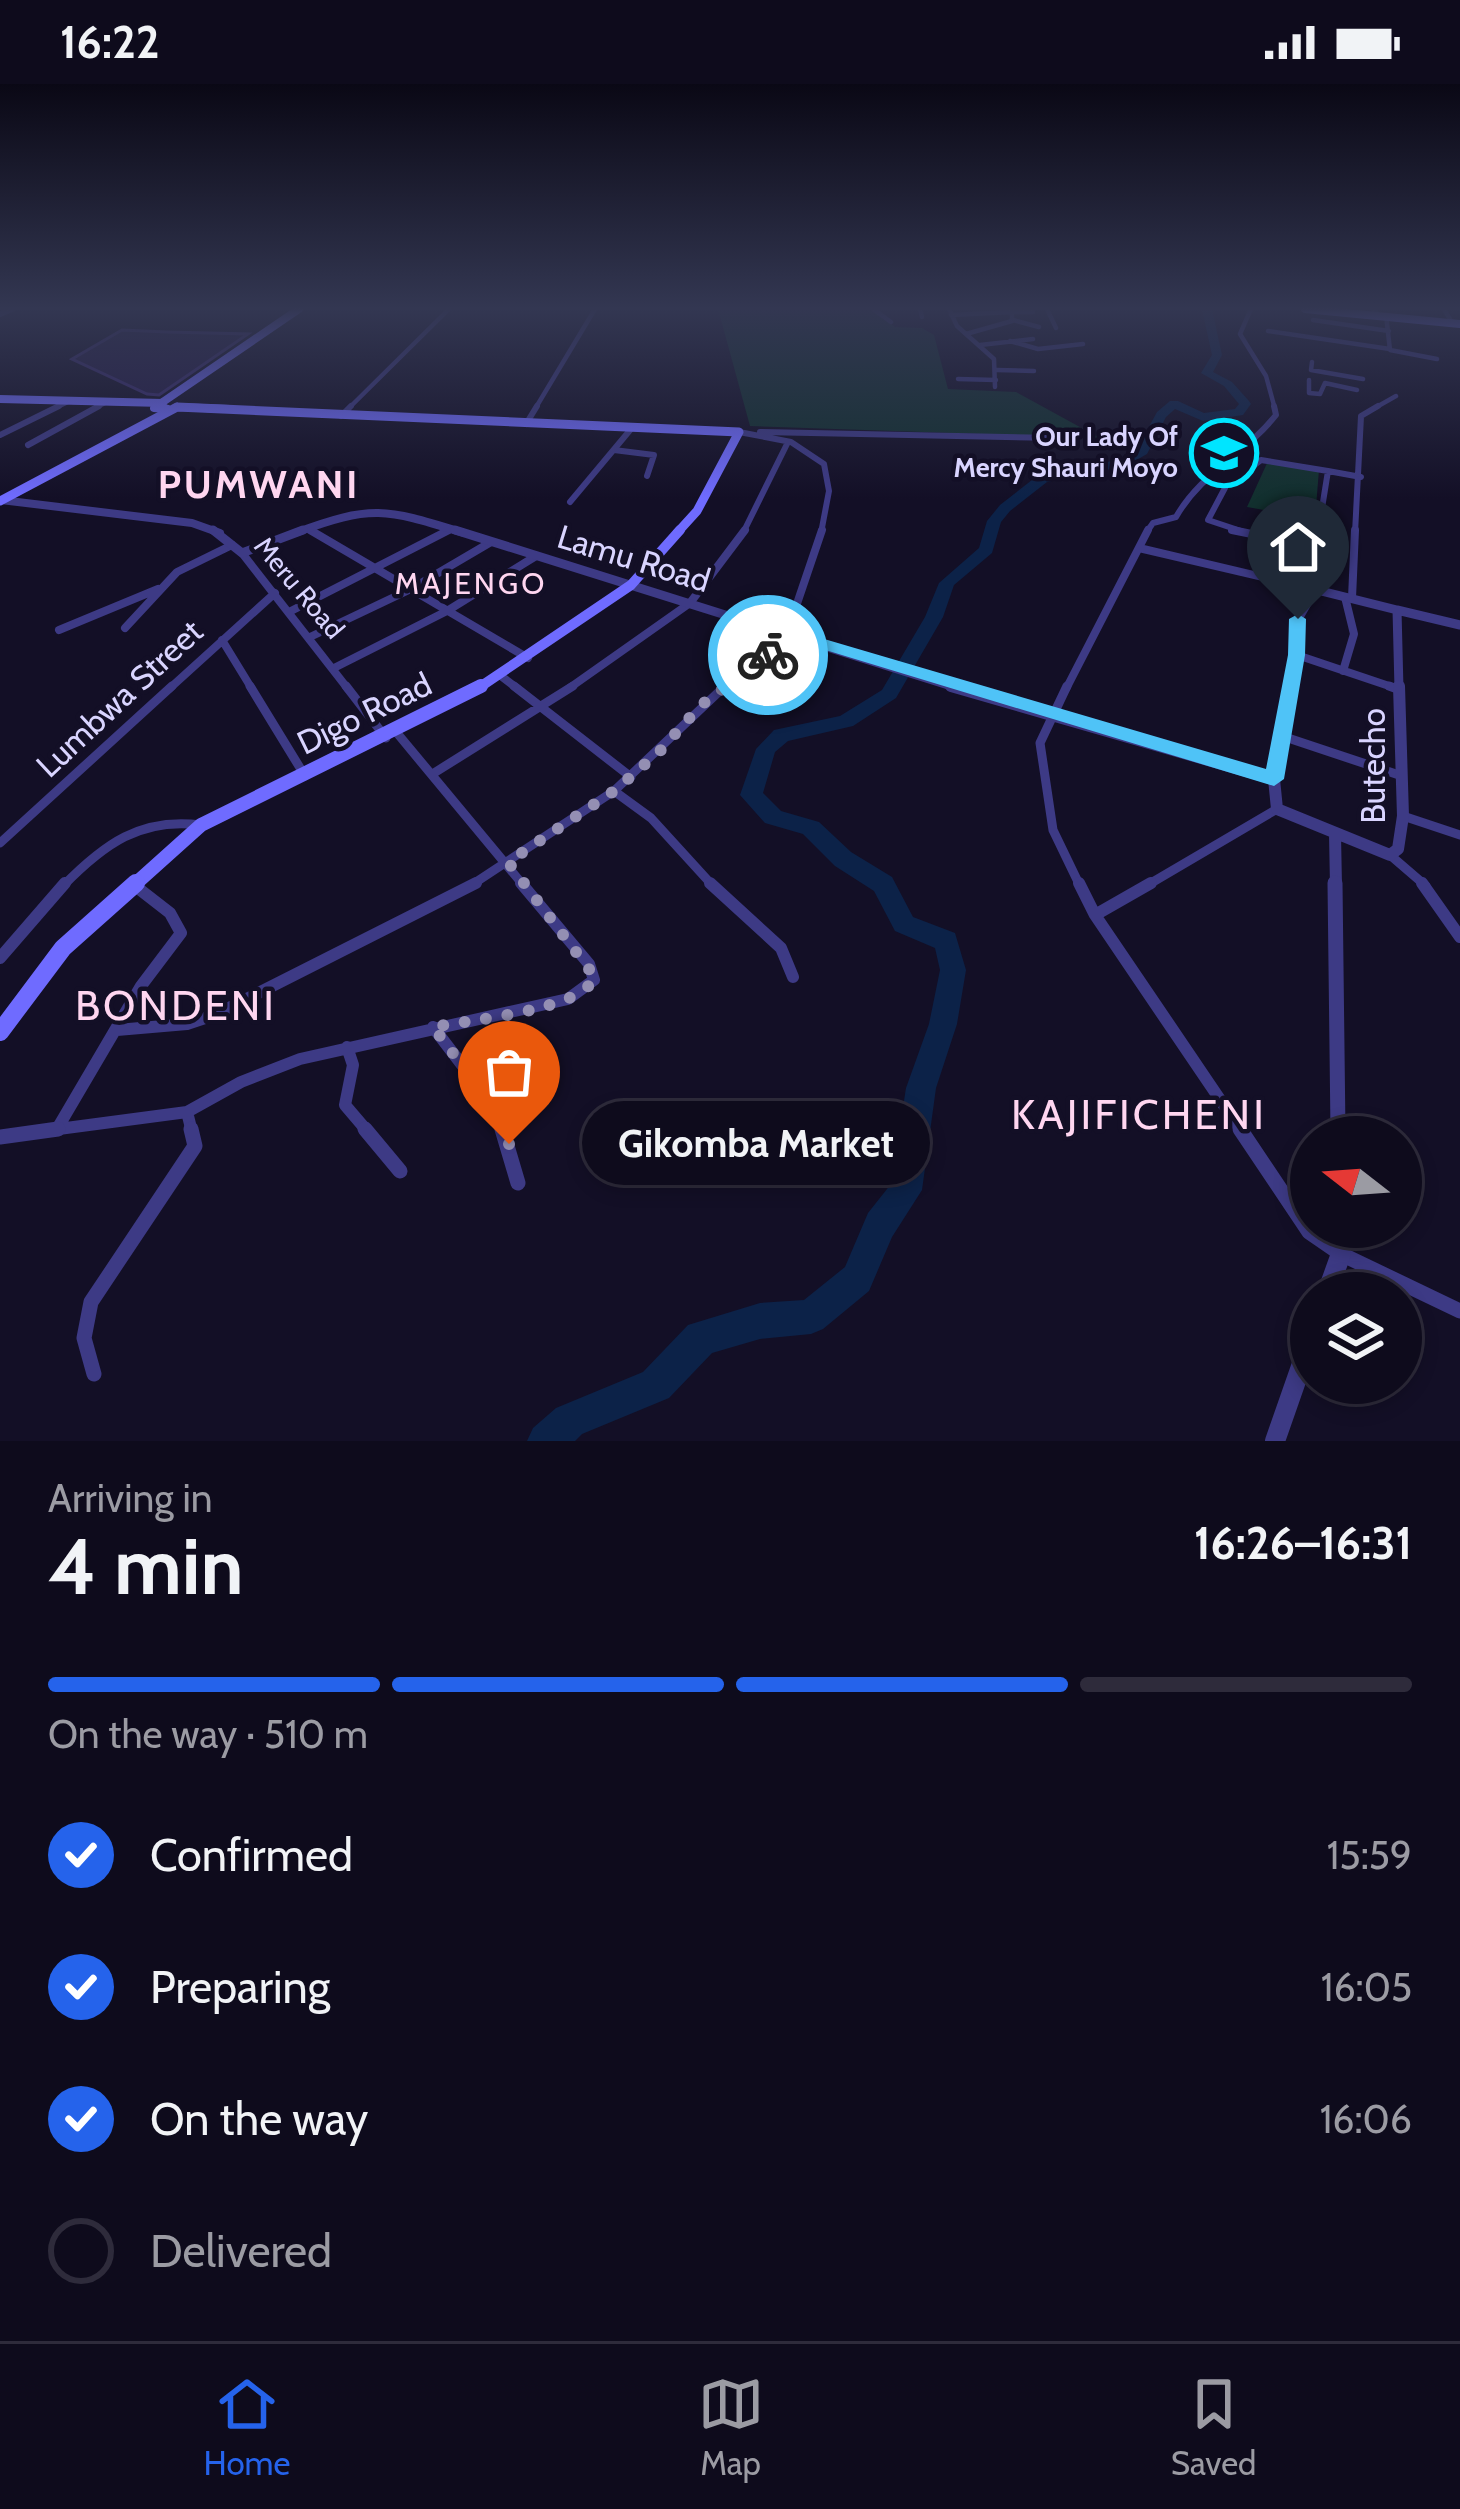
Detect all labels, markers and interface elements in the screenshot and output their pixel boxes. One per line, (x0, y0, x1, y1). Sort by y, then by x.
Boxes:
text: 16:22 (60, 15, 160, 69)
school or university icon: Our Lady Of Mercy Shauri Moyo (1189, 418, 1259, 488)
place label: Our Lady Of Mercy Shauri Moyo (954, 420, 1178, 484)
district label: PUMWANI (158, 460, 360, 508)
pin (1247, 496, 1349, 619)
icon: home (1265, 514, 1331, 580)
street label: Lamu Road (553, 516, 715, 600)
street label: Meru Road (247, 530, 351, 645)
district label: MAJENGO (395, 565, 547, 602)
courier (708, 595, 828, 715)
street label: Lumbwa Street (28, 611, 210, 785)
icon: bike (735, 622, 801, 688)
street label: Digo Road (290, 663, 438, 763)
street label: Butecho (1353, 708, 1393, 824)
district label: BONDENI (75, 979, 277, 1031)
pin (458, 1021, 560, 1144)
icon: bag (476, 1039, 542, 1105)
district label: KAJIFICHENI (1011, 1088, 1267, 1140)
callout: Gikomba Market (581, 1102, 929, 1186)
north arrow (1290, 1116, 1422, 1248)
map controls (1290, 1116, 1422, 1404)
text: Gikomba Market (618, 1119, 894, 1167)
button: layers (1290, 1272, 1422, 1404)
text: Arriving in (48, 1474, 212, 1522)
text: 16:26–16:31 (1194, 1516, 1412, 1570)
text: 4 min (48, 1519, 244, 1614)
text: On the way · 510 m (48, 1710, 368, 1758)
icon: check (48, 1822, 114, 1888)
text: Confirmed (150, 1828, 353, 1882)
text: 15:59 (1327, 1831, 1412, 1879)
icon: check (48, 1954, 114, 2020)
text: Preparing (150, 1960, 330, 2014)
text: 16:05 (1321, 1963, 1412, 2011)
icon: check (48, 2086, 114, 2152)
text: On the way (150, 2092, 368, 2146)
text: 16:06 (1320, 2095, 1412, 2143)
text: Delivered (150, 2224, 332, 2278)
tab: Home (204, 2371, 290, 2483)
tab: Map (698, 2371, 764, 2483)
tab: Saved (1171, 2371, 1256, 2483)

